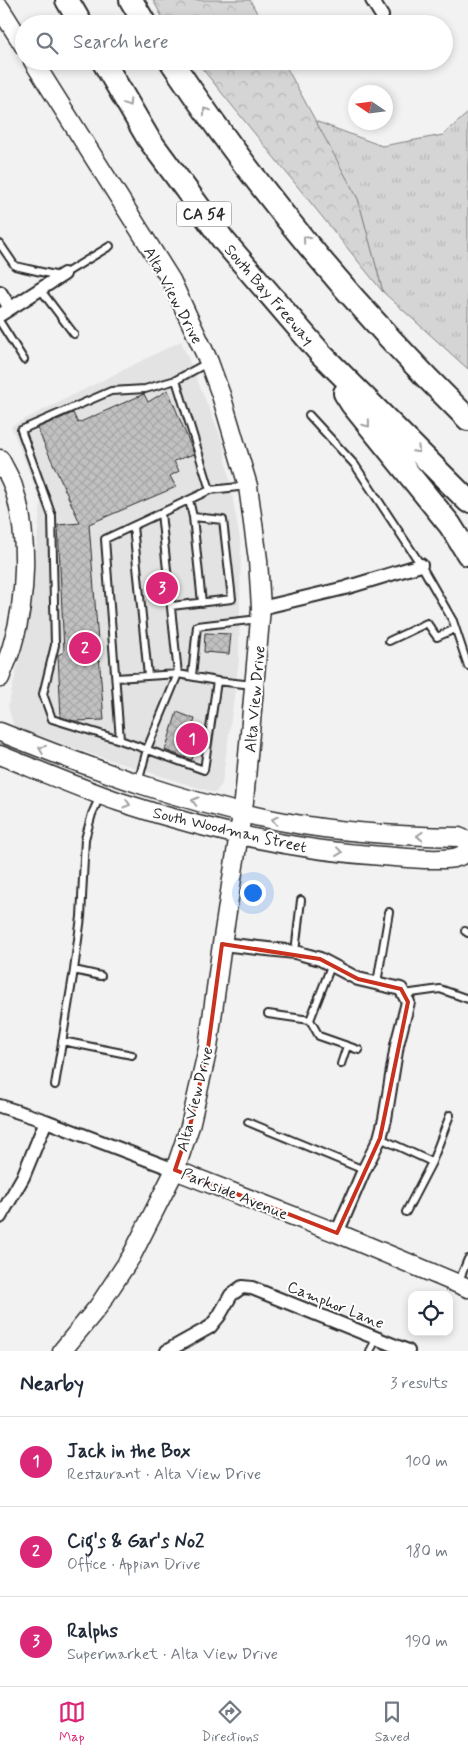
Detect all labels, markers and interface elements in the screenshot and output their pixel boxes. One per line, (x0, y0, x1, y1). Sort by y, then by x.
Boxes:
search box (15, 15, 453, 70)
icon: search (33, 29, 61, 57)
text: Search here (73, 30, 169, 55)
north arrow (348, 85, 393, 130)
one-way arrow (122, 98, 132, 107)
one-way arrow (203, 108, 211, 117)
road number: CA 54 (176, 202, 232, 226)
one-way arrow (303, 236, 311, 245)
street label: South Bay Freeway (219, 240, 319, 350)
street label: Alta View Drive (138, 243, 207, 348)
one-way arrow (362, 418, 371, 427)
one-way arrow (412, 444, 421, 453)
pin: 3 (146, 569, 178, 607)
pin: 2 (69, 629, 101, 667)
street label: Alta View Drive (240, 645, 271, 754)
pin: 1 (176, 720, 208, 758)
one-way arrow (38, 744, 47, 755)
one-way arrow (192, 797, 200, 807)
one-way arrow (123, 798, 131, 808)
street label: South Woodman Street (151, 803, 309, 858)
one-way arrow (270, 815, 279, 826)
one-way arrow (416, 831, 424, 841)
one-way arrow (336, 846, 344, 857)
your location (240, 880, 266, 906)
street label: Alta View Drive (172, 1045, 219, 1154)
street label: Parkside Avenue (178, 1163, 291, 1225)
street label: Camphor Lane (284, 1276, 387, 1334)
map controls (408, 1291, 453, 1336)
button: locate (408, 1291, 453, 1336)
text: Nearby (20, 1370, 84, 1398)
text: 3 results (390, 1373, 448, 1394)
text: Jack in the Box (67, 1439, 191, 1464)
text: 1 (32, 1451, 40, 1472)
text: 100 m (405, 1451, 448, 1472)
text: Restaurant · Alta View Drive (67, 1464, 261, 1485)
text: Cig's & Gar's No2 (67, 1529, 204, 1554)
text: 2 (32, 1541, 40, 1562)
text: 180 m (405, 1541, 448, 1562)
text: Office · Appian Drive (67, 1554, 200, 1575)
text: Ralphs (67, 1619, 118, 1644)
text: 3 (32, 1631, 40, 1652)
text: 190 m (405, 1631, 448, 1652)
text: Supermarket · Alta View Drive (67, 1644, 278, 1665)
tab: Map (58, 1698, 86, 1746)
tab: Directions (202, 1698, 259, 1746)
tab: Saved (375, 1698, 410, 1746)

